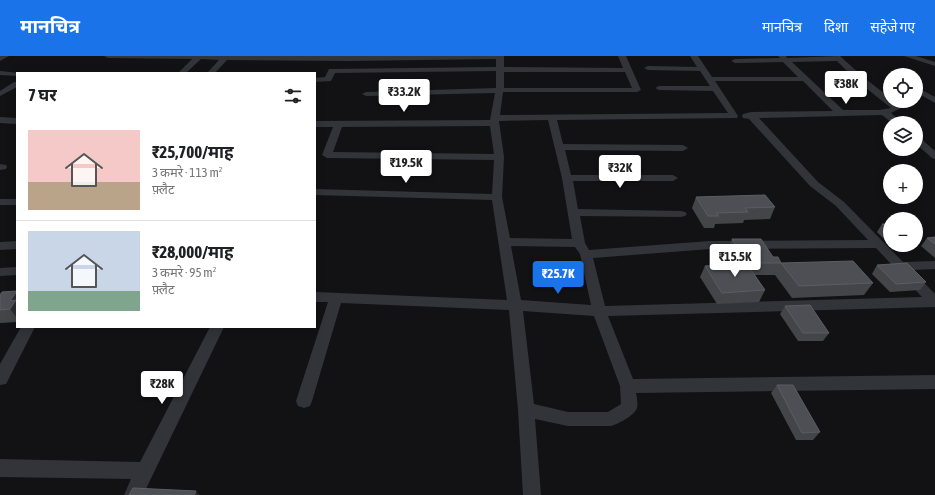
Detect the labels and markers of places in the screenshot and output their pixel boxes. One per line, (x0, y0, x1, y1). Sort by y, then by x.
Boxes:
pin: ₹38K (822, 71, 870, 105)
pin: ₹33.2K (371, 79, 437, 113)
pin: ₹19.5K (373, 150, 439, 184)
pin: ₹32K (596, 155, 644, 189)
pin: ₹15.5K (702, 244, 768, 278)
pin: ₹25.7K (525, 261, 591, 295)
pin: ₹28K (138, 371, 186, 405)

